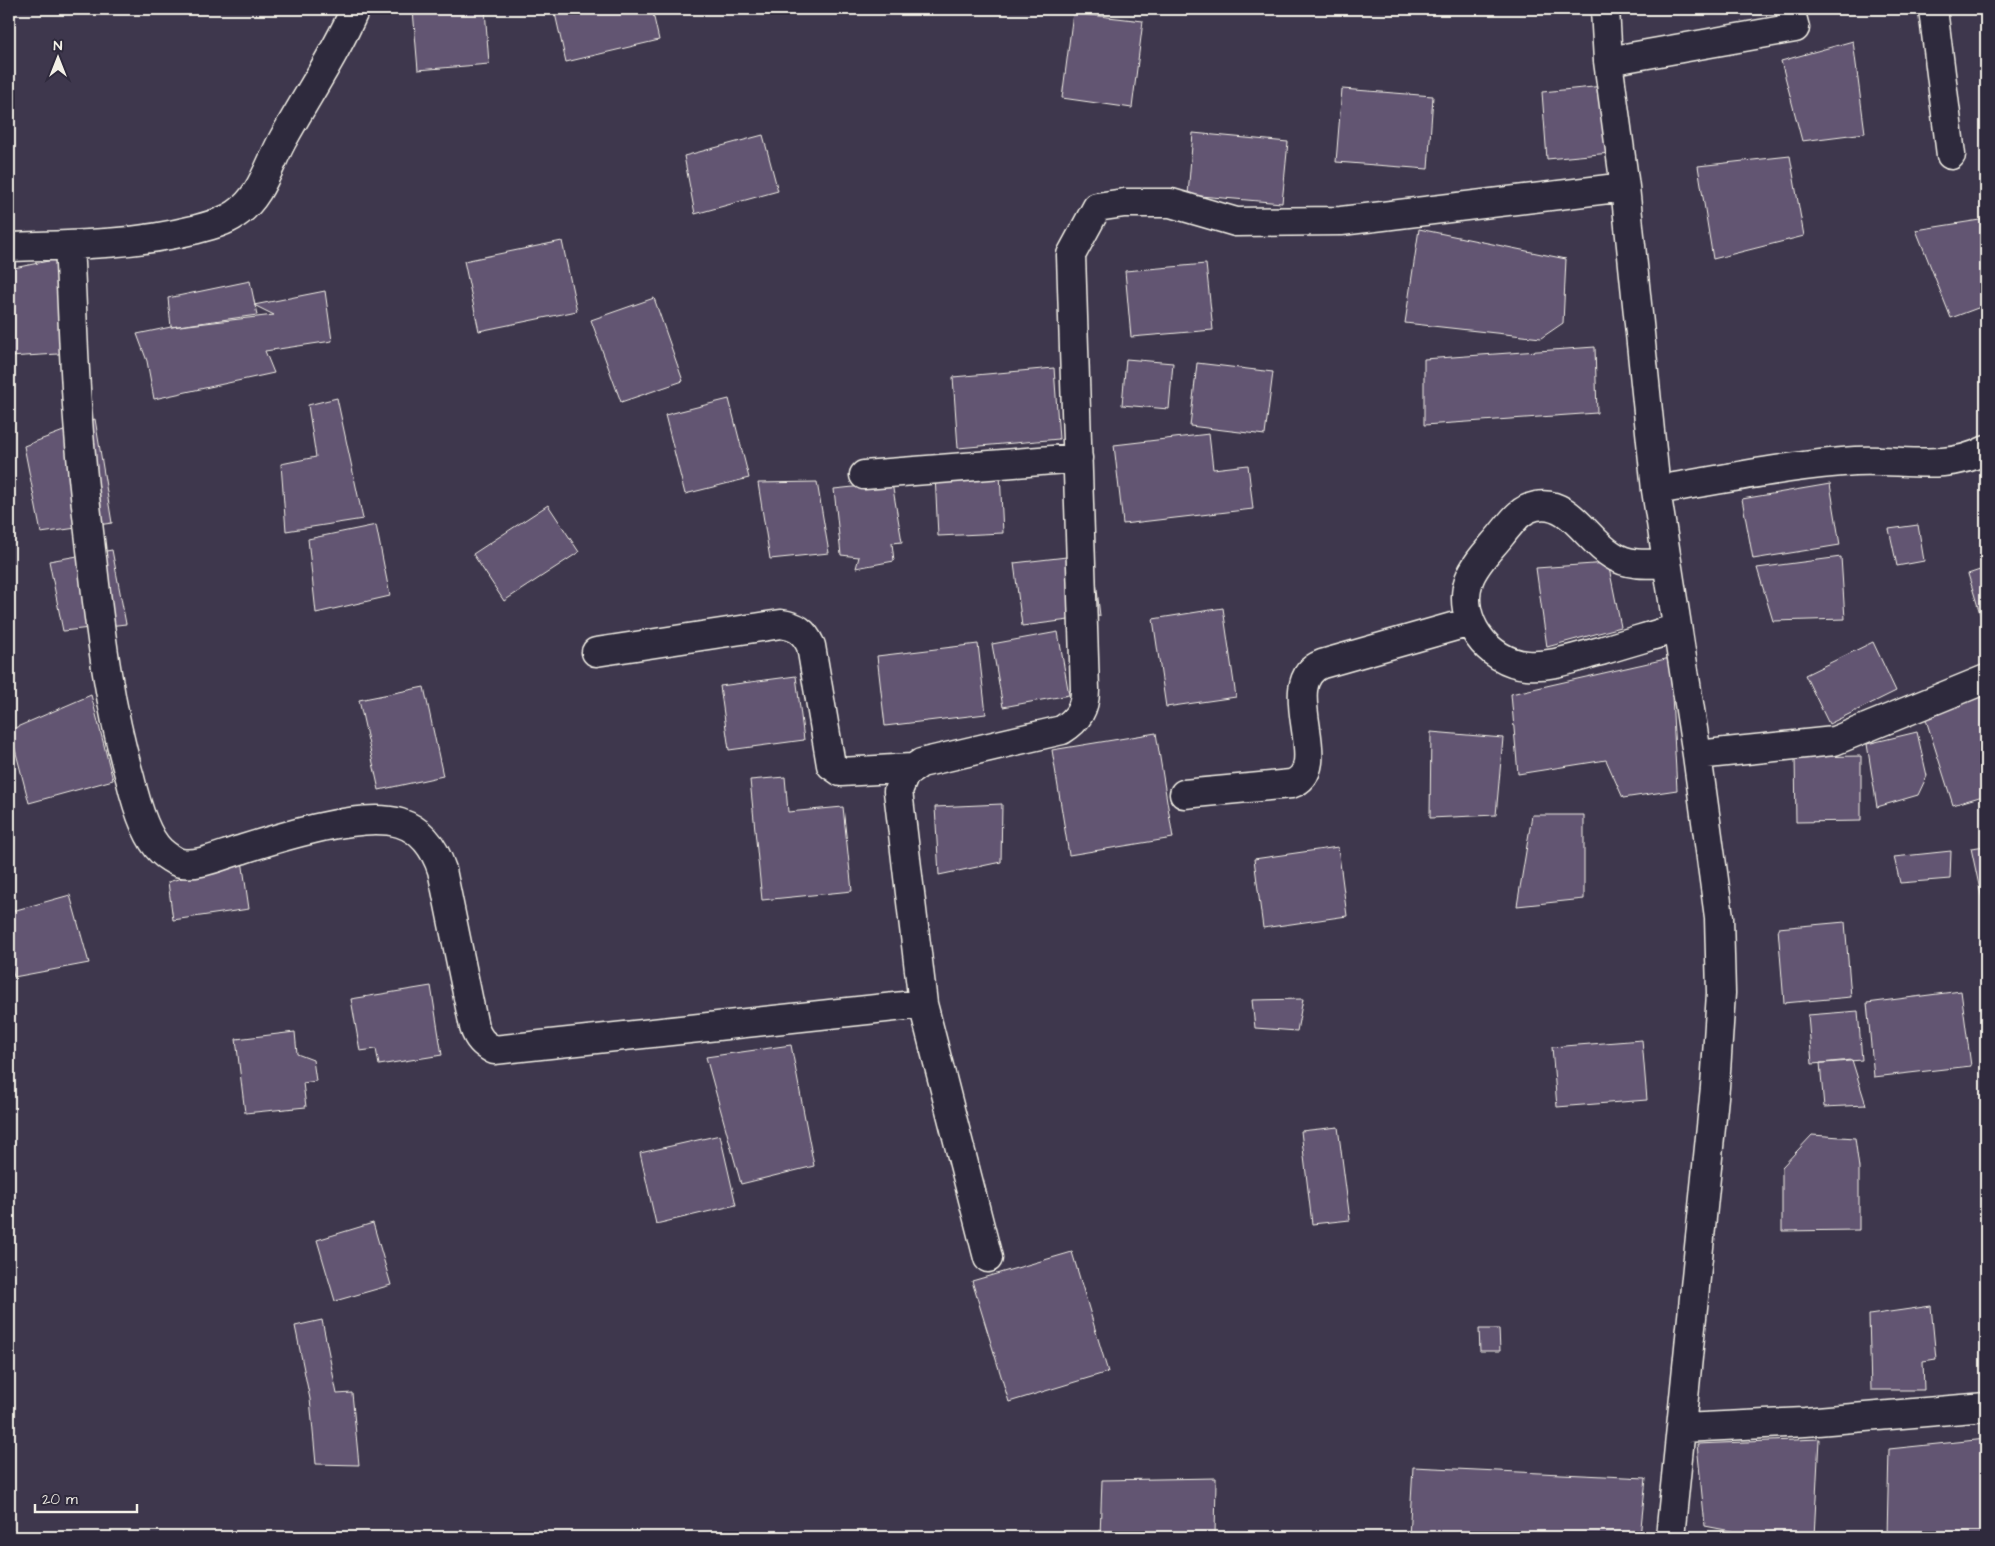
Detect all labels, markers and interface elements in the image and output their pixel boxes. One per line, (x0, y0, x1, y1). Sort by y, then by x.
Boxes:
north arrow (32, 32, 82, 82)
text: N (54, 36, 63, 56)
scale bar (35, 1481, 138, 1513)
text: 20 m (42, 1489, 78, 1510)

